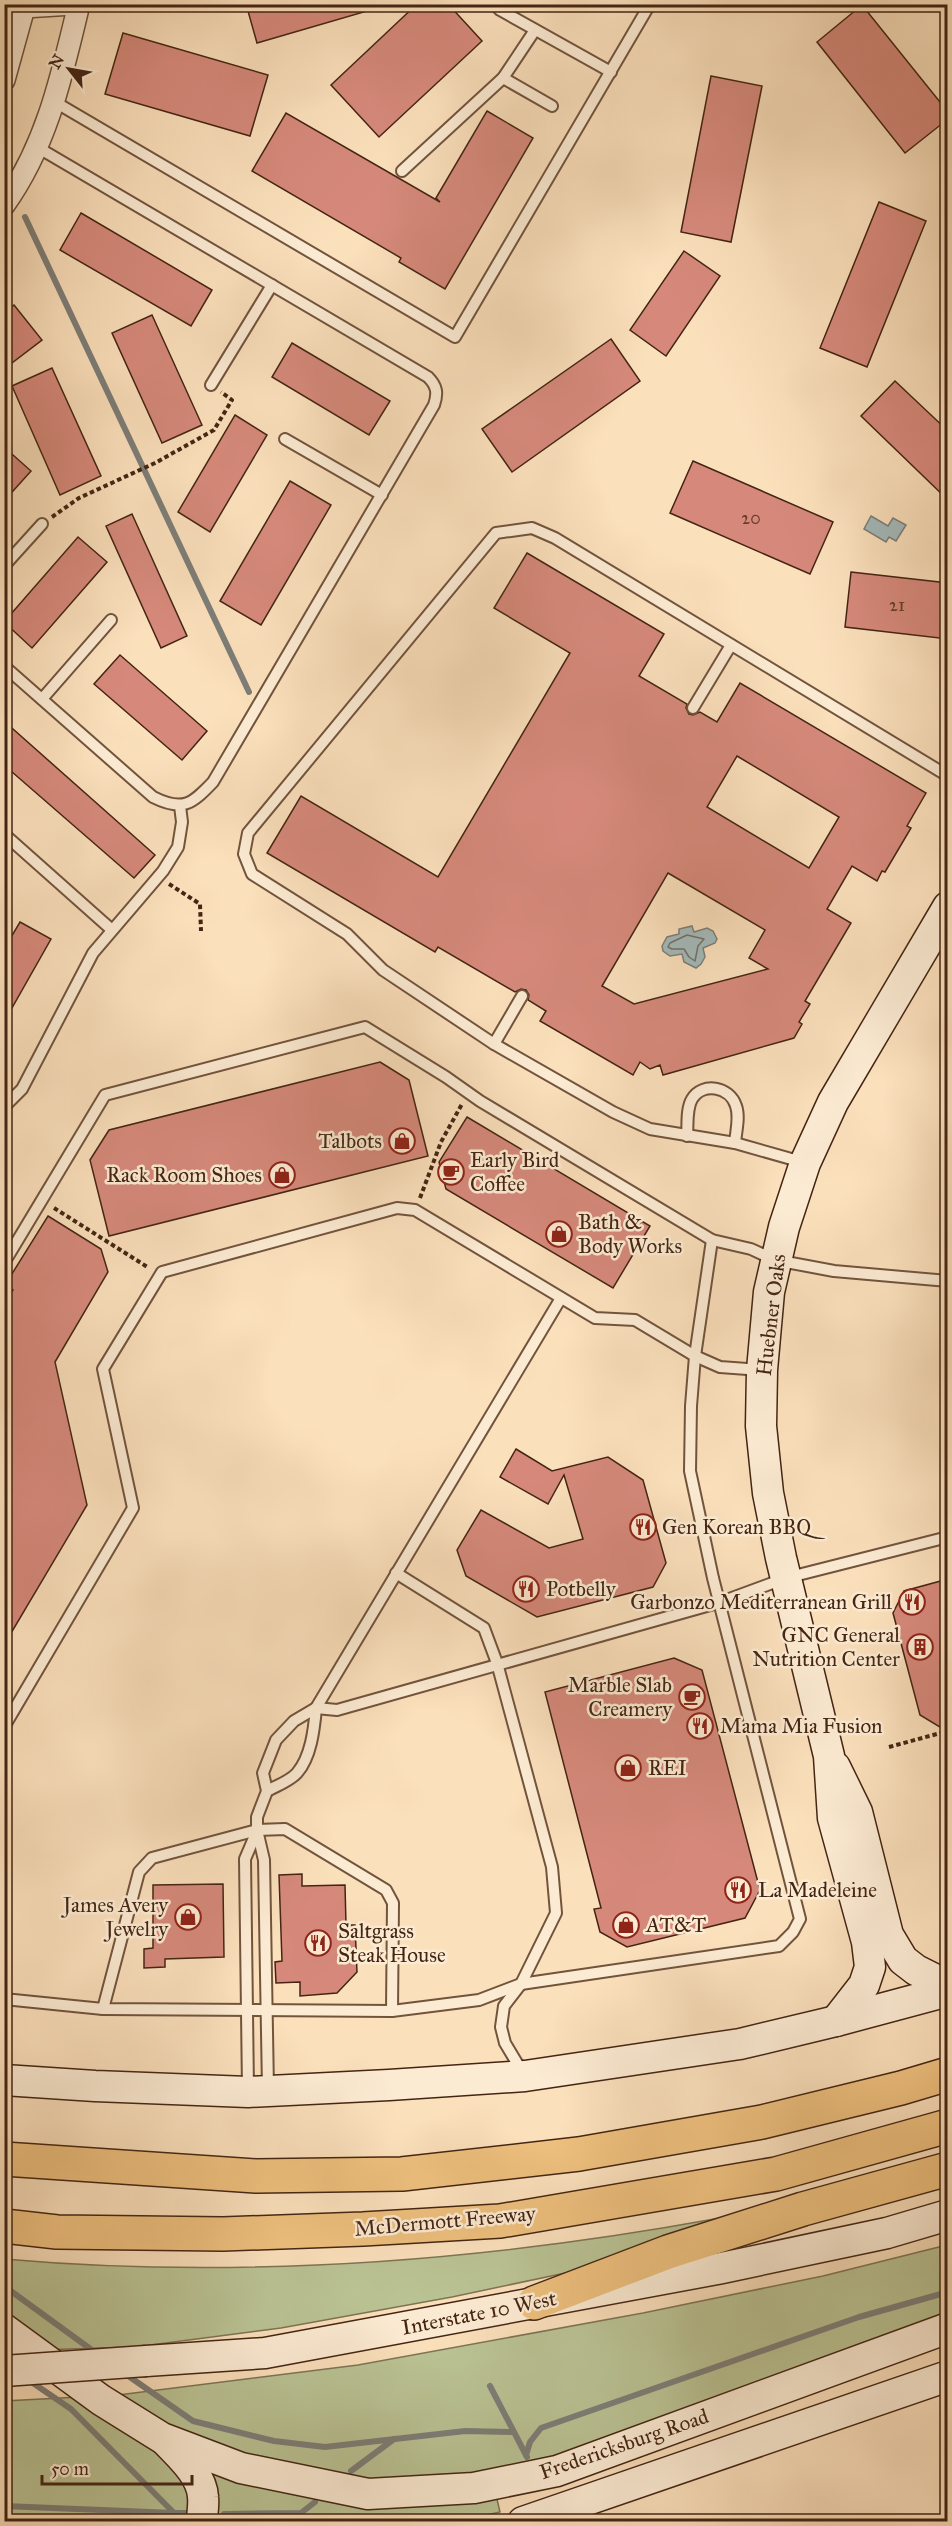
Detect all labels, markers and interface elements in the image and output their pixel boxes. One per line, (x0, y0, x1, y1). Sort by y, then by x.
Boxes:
north arrow (39, 39, 99, 99)
text: N (45, 50, 68, 72)
house number: 20 (741, 507, 761, 529)
house number: 21 (889, 594, 905, 616)
shop icon: Talbots (387, 1126, 417, 1156)
place label: Talbots (318, 1128, 382, 1154)
place label: Early Bird Coffee (470, 1147, 560, 1197)
cafe icon: Early Bird Coffee (436, 1157, 466, 1187)
shop icon: Rack Room Shoes (267, 1160, 297, 1190)
place label: Rack Room Shoes (106, 1162, 262, 1188)
place label: Bath & Body Works (578, 1209, 682, 1259)
shop icon: Bath & Body Works (544, 1219, 574, 1249)
street label: Huebner Oaks (751, 1252, 791, 1378)
restaurant icon: Gen Korean BBQ (628, 1512, 658, 1542)
place label: Gen Korean BBQ (662, 1514, 826, 1540)
restaurant icon: Potbelly (511, 1574, 541, 1604)
place label: Potbelly (546, 1576, 617, 1602)
restaurant icon: Garbonzo Mediterranean Grill (897, 1587, 927, 1617)
place label: Garbonzo Mediterranean Grill (630, 1589, 892, 1615)
place label: GNC General Nutrition Center (752, 1622, 900, 1672)
building icon: GNC General Nutrition Center (905, 1632, 935, 1662)
place label: Marble Slab Creamery (568, 1672, 673, 1722)
cafe icon: Marble Slab Creamery (677, 1682, 707, 1712)
restaurant icon: Mama Mia Fusion (685, 1711, 715, 1741)
place label: Mama Mia Fusion (720, 1713, 882, 1739)
shop icon: REI (613, 1753, 643, 1783)
place label: REI (648, 1755, 687, 1781)
restaurant icon: La Madeleine (723, 1875, 753, 1905)
place label: La Madeleine (758, 1877, 877, 1903)
place label: James Avery Jewelry (61, 1892, 169, 1942)
shop icon: James Avery Jewelry (173, 1902, 203, 1932)
shop icon: AT&T (611, 1910, 641, 1940)
place label: AT&T (645, 1912, 706, 1938)
place label: Saltgrass Steak House (338, 1918, 446, 1968)
restaurant icon: Saltgrass Steak House (303, 1928, 333, 1958)
street label: McDermott Freeway (353, 2200, 538, 2242)
street label: Interstate 10 West (400, 2285, 559, 2341)
street label: Fredericksburg Road (536, 2403, 712, 2485)
scale bar (42, 2448, 192, 2486)
text: 50 m (51, 2458, 89, 2480)

